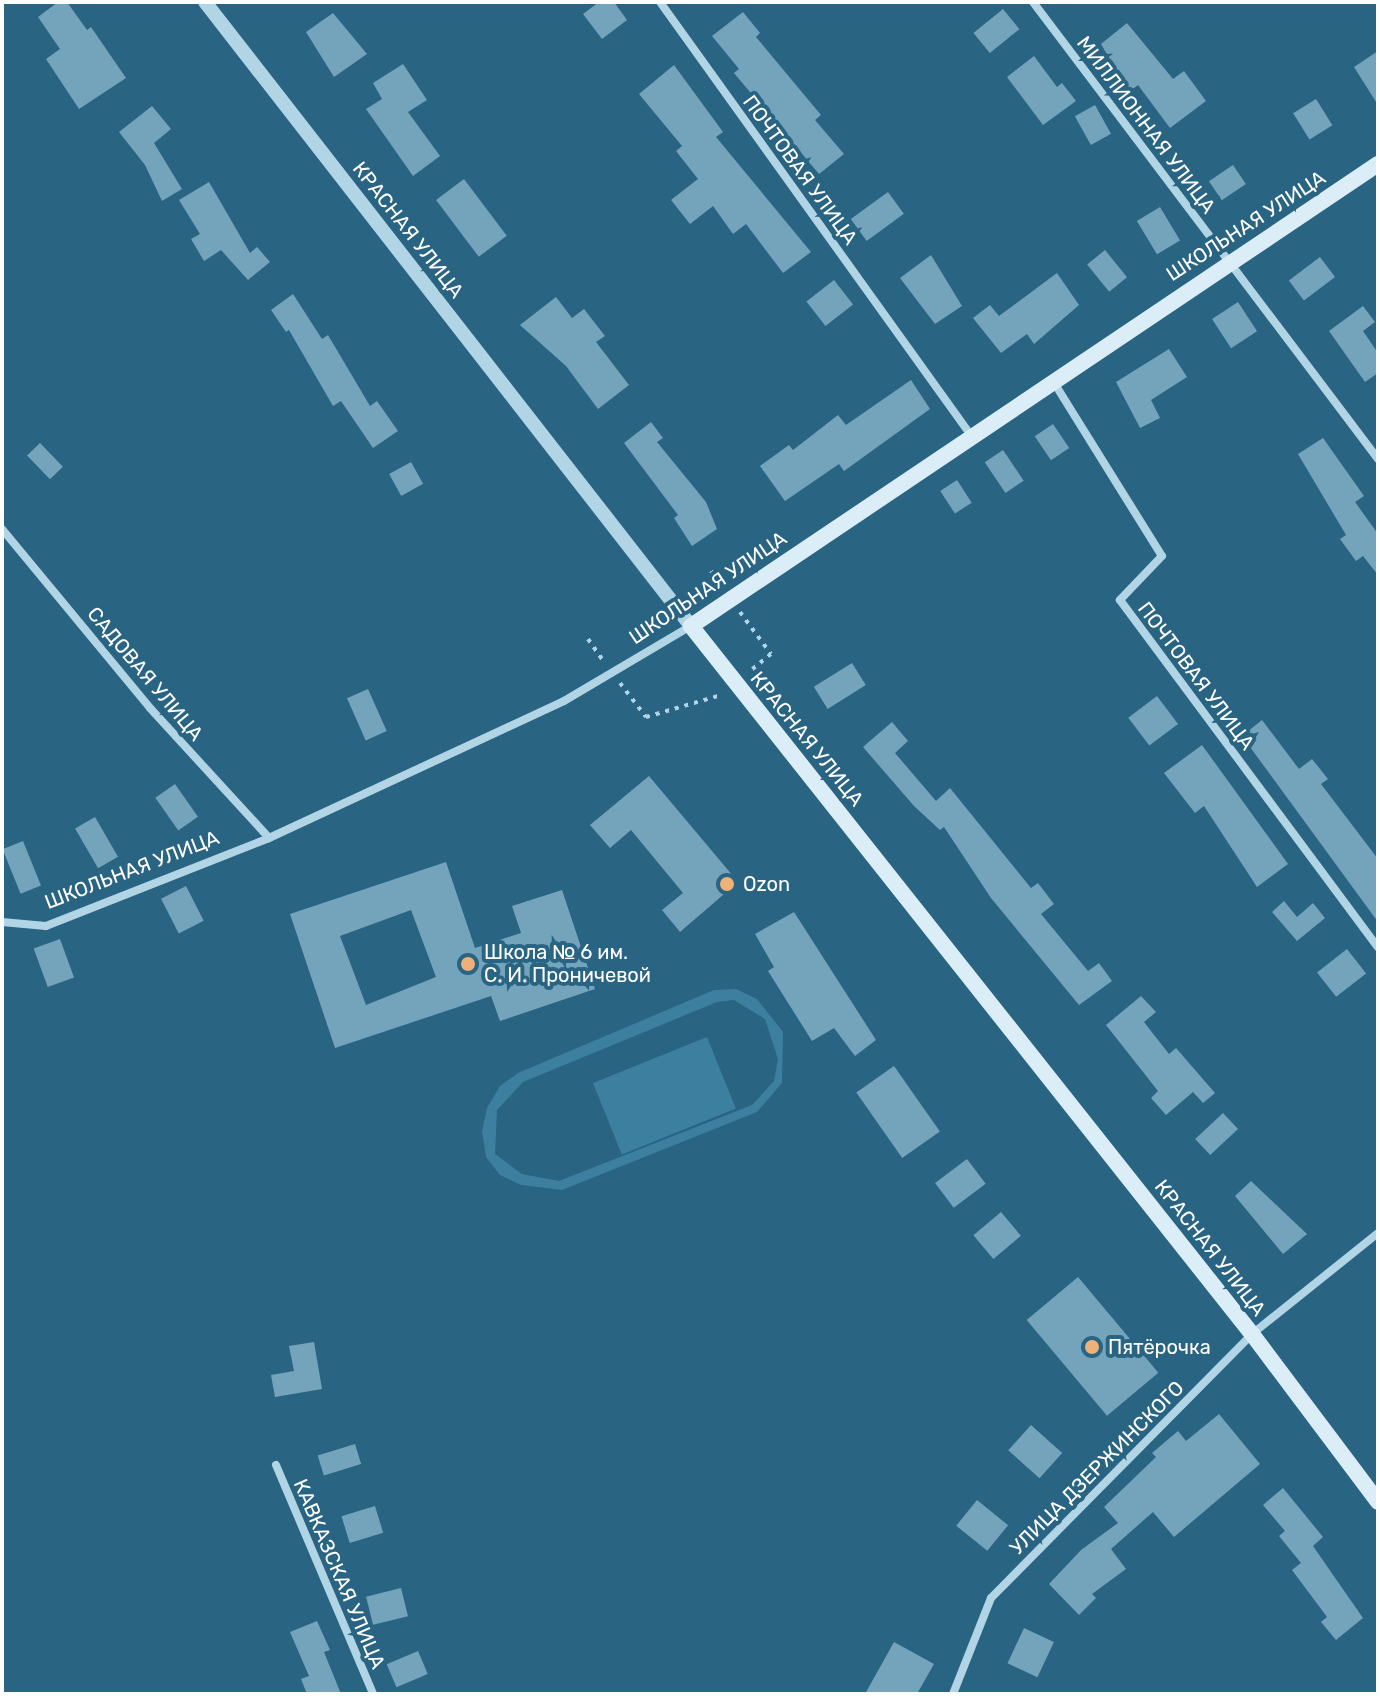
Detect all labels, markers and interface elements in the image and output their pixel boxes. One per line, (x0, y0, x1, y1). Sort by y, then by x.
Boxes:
street label: МИЛЛИОННАЯ УЛИЦА (1072, 32, 1220, 218)
street label: ПОЧТОВАЯ УЛИЦА (738, 91, 862, 249)
street label: КРАСНАЯ УЛИЦА (347, 157, 469, 303)
street label: ШКОЛЬНАЯ УЛИЦА (1162, 166, 1330, 286)
street label: ШКОЛЬНАЯ УЛИЦА (625, 526, 791, 650)
street label: ПОЧТОВАЯ УЛИЦА (1133, 597, 1259, 755)
street label: САДОВАЯ УЛИЦА (82, 602, 208, 746)
street label: КРАСНАЯ УЛИЦА (745, 667, 869, 811)
street label: ШКОЛЬНАЯ УЛИЦА (41, 826, 223, 914)
place label: Ozon (743, 872, 790, 896)
marker: Ozon (718, 875, 736, 893)
place label: Школа № 6 им. С. И. Проничевой (484, 940, 651, 987)
marker: Школа № 6 им. С. И. Проничевой (459, 955, 477, 973)
street label: КРАСНАЯ УЛИЦА (1149, 1175, 1271, 1321)
place label: Пятёрочка (1108, 1335, 1211, 1359)
marker: Пятёрочка (1083, 1338, 1101, 1356)
street label: УЛИЦА ДЗЕРЖИНСКОГО (1005, 1376, 1189, 1560)
street label: КАВКАЗСКАЯ УЛИЦА (288, 1475, 390, 1673)

